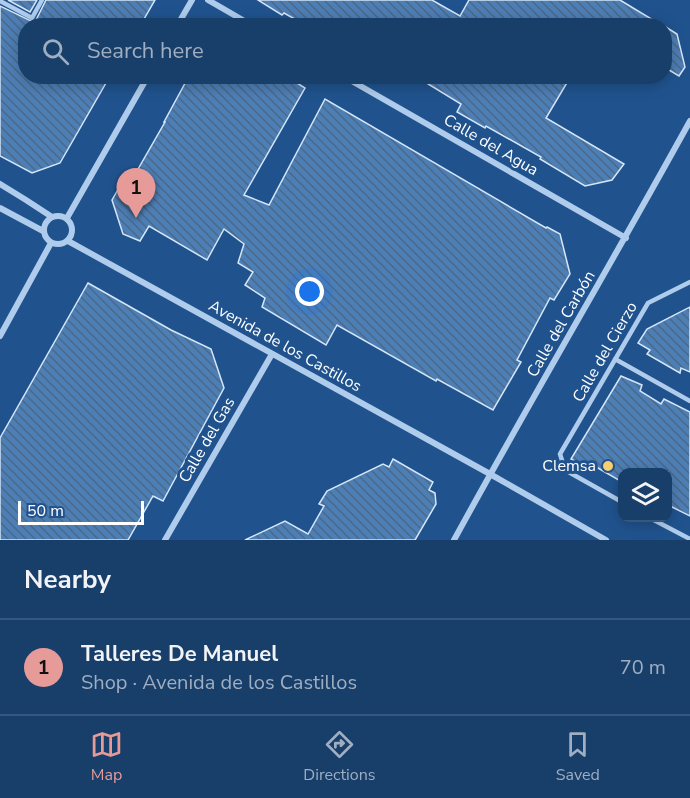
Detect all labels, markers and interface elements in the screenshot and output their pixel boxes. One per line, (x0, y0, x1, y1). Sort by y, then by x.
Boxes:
search box (18, 18, 672, 84)
icon: search (39, 35, 72, 68)
text: Search here (87, 36, 204, 66)
street label: Calle del Agua (440, 109, 542, 181)
pin: 1 (116, 168, 156, 218)
street label: Calle del Carbón (522, 267, 600, 381)
your location (295, 277, 324, 306)
street label: Avenida de los Castillos (205, 295, 365, 397)
street label: Calle del Cierzo (567, 298, 643, 406)
street label: Calle del Gas (174, 393, 240, 487)
place label: Clemsa (542, 455, 596, 477)
marker: Clemsa (601, 459, 615, 473)
map controls (618, 468, 672, 522)
button: layers (618, 468, 672, 522)
scale bar (18, 498, 144, 526)
text: 50 m (27, 500, 64, 522)
text: Nearby (24, 562, 111, 597)
text: Talleres De Manuel (81, 639, 278, 669)
text: 1 (38, 654, 50, 681)
text: 70 m (620, 654, 666, 681)
text: Shop · Avenida de los Castillos (81, 669, 357, 696)
tab: Map (90, 728, 123, 786)
tab: Directions (303, 728, 375, 786)
tab: Saved (556, 728, 600, 786)

